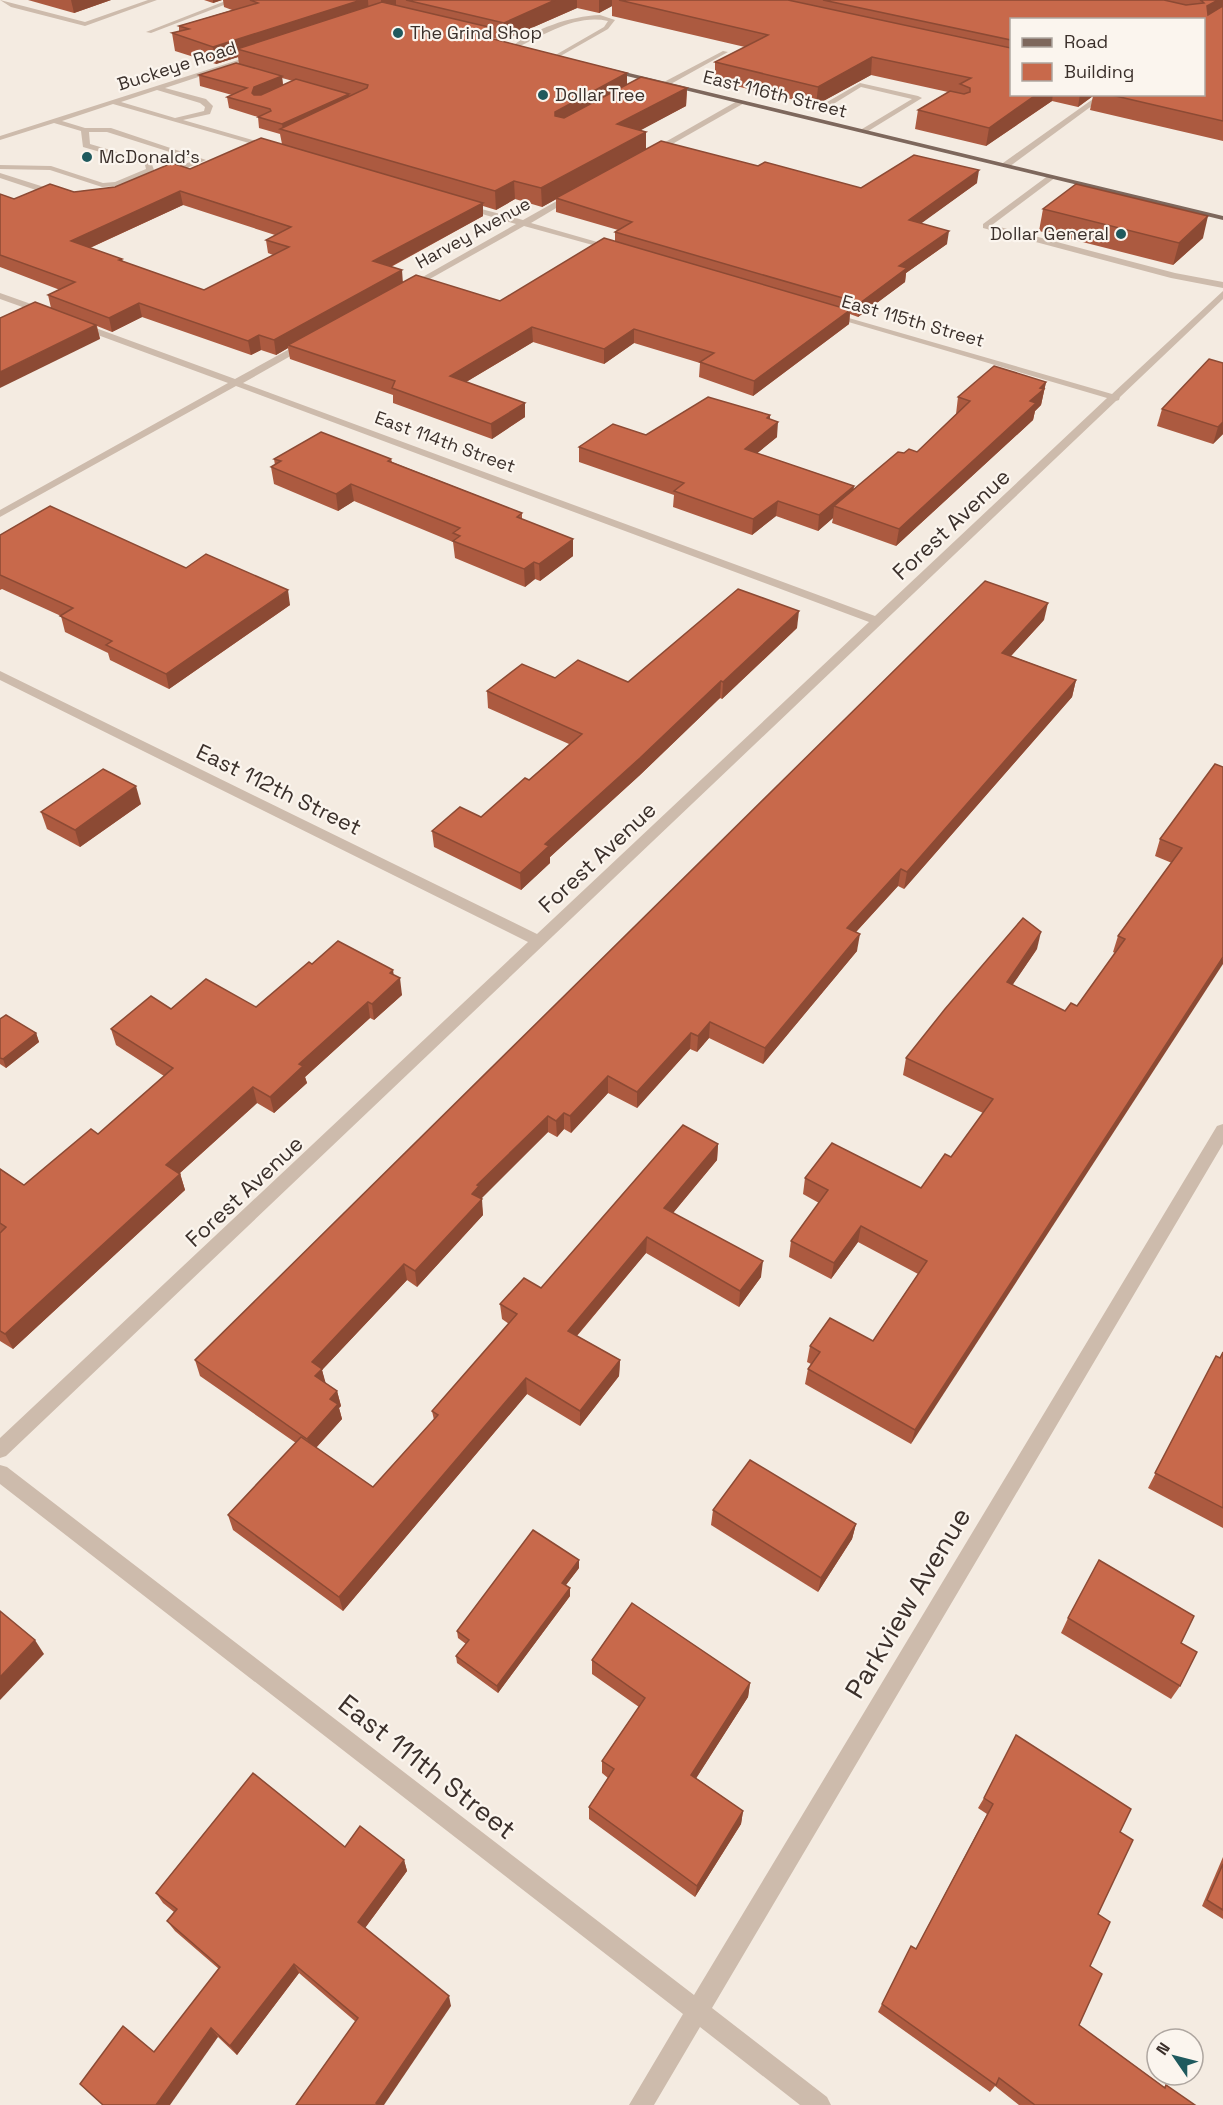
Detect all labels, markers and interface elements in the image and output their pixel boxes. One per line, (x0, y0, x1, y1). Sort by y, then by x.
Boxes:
legend (1010, 18, 1205, 96)
place label: The Grind Shop (410, 21, 542, 44)
marker: The Grind Shop (391, 26, 405, 40)
text: Road (1064, 30, 1108, 53)
street label: Buckeye Road (114, 35, 239, 96)
text: Building (1064, 60, 1134, 83)
street label: East 116th Street (701, 65, 850, 123)
place label: Dollar Tree (555, 83, 645, 106)
marker: Dollar Tree (536, 88, 550, 102)
place label: McDonald's (99, 145, 200, 168)
marker: McDonald's (80, 150, 94, 164)
street label: Harvey Avenue (411, 191, 534, 274)
place label: Dollar General (990, 222, 1109, 245)
marker: Dollar General (1114, 227, 1128, 241)
street label: East 115th Street (839, 289, 987, 352)
street label: East 114th Street (372, 405, 519, 478)
street label: Forest Avenue (886, 462, 1016, 586)
street label: East 112th Street (192, 737, 366, 841)
street label: Forest Avenue (532, 795, 662, 919)
street label: Forest Avenue (179, 1129, 309, 1253)
street label: Parkview Avenue (837, 1501, 978, 1705)
street label: East 111th Street (331, 1686, 523, 1847)
north arrow (1145, 2027, 1205, 2087)
text: N (1151, 2038, 1175, 2059)

